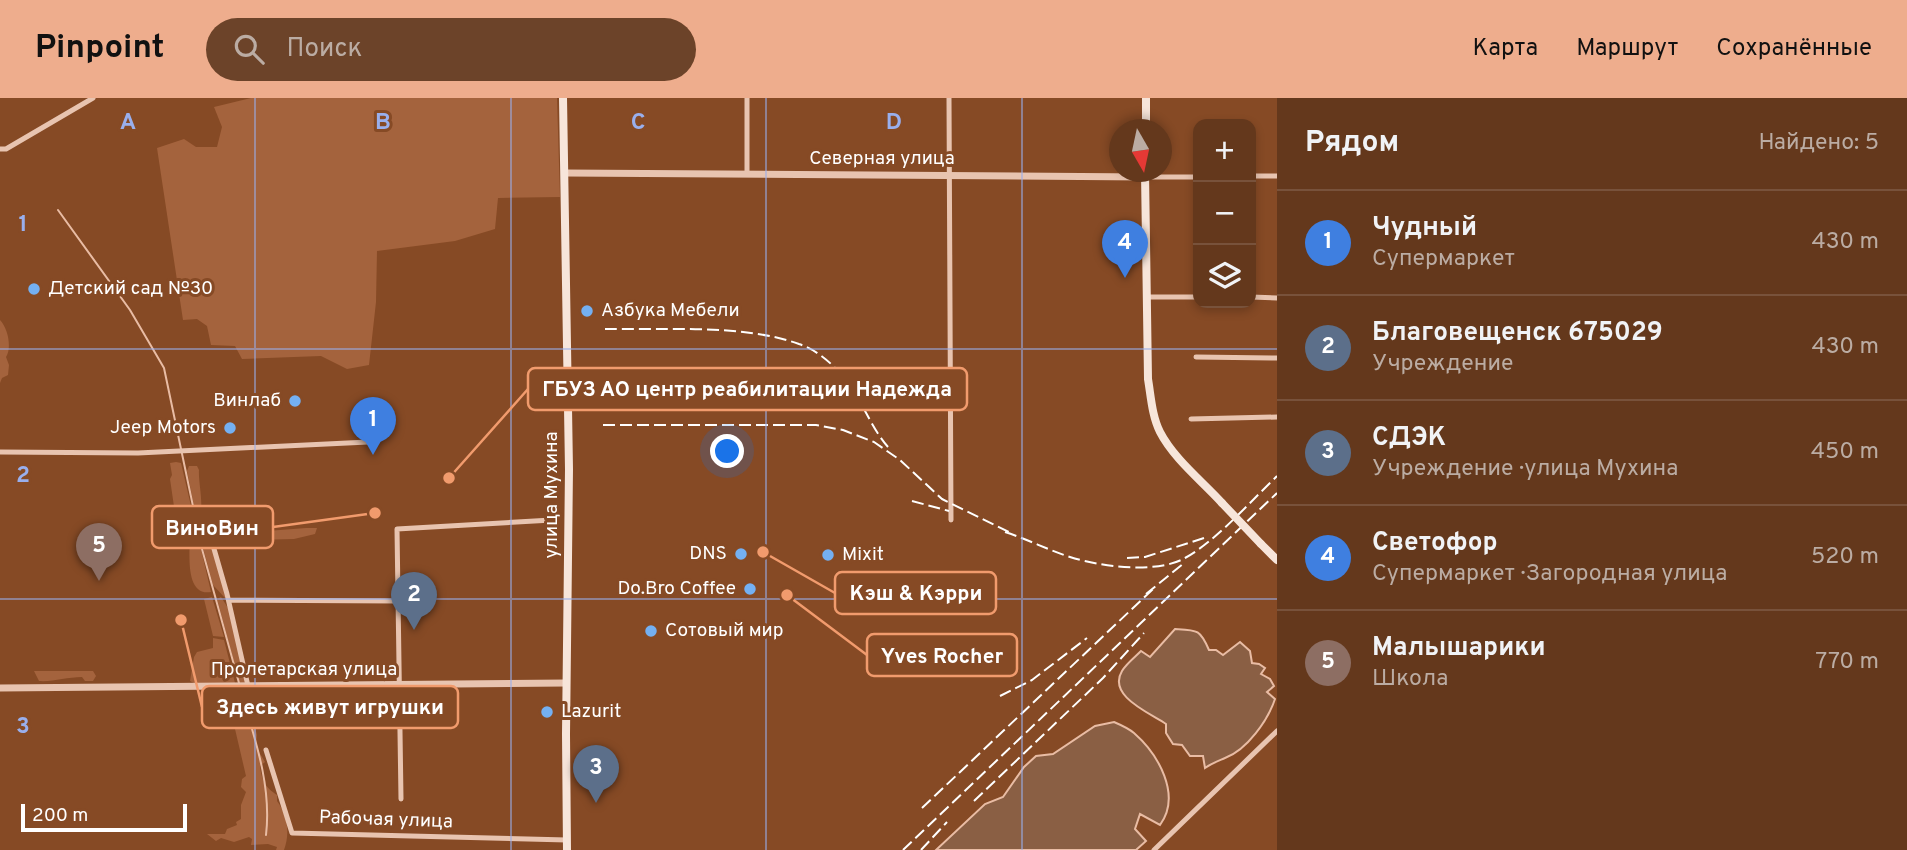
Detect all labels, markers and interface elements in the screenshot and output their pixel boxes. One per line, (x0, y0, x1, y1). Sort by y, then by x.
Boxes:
search box (206, 18, 696, 81)
text: Pinpoint (35, 28, 164, 70)
icon: search (230, 30, 268, 68)
text: Поиск (286, 33, 362, 66)
text: Карта (1472, 34, 1538, 64)
text: Маршрут (1576, 34, 1678, 64)
text: Сохранённые (1716, 34, 1872, 64)
text: A (120, 109, 136, 138)
text: B (375, 109, 391, 138)
text: C (631, 109, 645, 138)
text: D (886, 109, 902, 138)
north arrow (1109, 119, 1172, 182)
map controls (1193, 119, 1256, 308)
button: + (1193, 119, 1256, 182)
text: Рядом (1305, 125, 1399, 162)
text: Найдено: 5 (1758, 129, 1879, 158)
street label: Северная улица (809, 147, 955, 171)
button: − (1193, 182, 1256, 245)
text: 1 (18, 211, 28, 240)
text: Чудный (1372, 212, 1477, 245)
pin: 4 (1102, 220, 1148, 278)
text: 1 (1323, 228, 1333, 257)
text: 430 m (1811, 228, 1879, 257)
button: layers (1193, 245, 1256, 308)
text: Супермаркет (1372, 245, 1515, 274)
place label: Детский сад №30 (48, 277, 213, 301)
marker: Детский сад №30 (26, 281, 42, 297)
place label: Азбука Мебели (601, 299, 740, 323)
marker: Азбука Мебели (579, 303, 595, 319)
text: Благовещенск 675029 (1372, 317, 1663, 350)
text: 2 (1321, 333, 1335, 362)
text: 430 m (1811, 333, 1879, 362)
text: Учреждение (1372, 350, 1514, 379)
callout: ГБУЗ АО центр реабилитации Надежда (528, 368, 967, 410)
text: ГБУЗ АО центр реабилитации Надежда (542, 377, 952, 404)
place label: Винлаб (213, 389, 281, 413)
marker: Винлаб (287, 393, 303, 409)
pin: 1 (350, 397, 396, 455)
place label: Jeep Motors (110, 416, 216, 440)
marker: Jeep Motors (222, 420, 238, 436)
text: СДЭК (1372, 422, 1446, 455)
street label: улица Мухина (540, 431, 564, 559)
your location (710, 434, 744, 468)
text: 3 (1321, 438, 1335, 467)
text: 450 m (1811, 438, 1879, 467)
text: Учреждение · улица Мухина (1372, 455, 1678, 484)
text: 2 (16, 462, 30, 491)
callout: ВиноВин (152, 506, 273, 548)
text: ВиноВин (165, 516, 259, 543)
pin: 5 (76, 523, 122, 581)
text: Светофор (1372, 527, 1498, 560)
place label: DNS (689, 542, 727, 566)
place label: Mixit (842, 543, 884, 567)
text: 4 (1321, 543, 1335, 572)
text: 520 m (1811, 543, 1879, 572)
marker: DNS (733, 546, 749, 562)
marker: Mixit (820, 547, 836, 563)
text: Супермаркет · Загородная улица (1372, 560, 1727, 589)
pin: 2 (391, 572, 437, 630)
callout: Кэш & Кэрри (835, 572, 996, 614)
place label: Do.Bro Coffee (617, 577, 736, 601)
marker: Do.Bro Coffee (742, 581, 758, 597)
text: Кэш & Кэрри (850, 581, 982, 608)
place label: Сотовый мир (665, 619, 784, 643)
marker: Сотовый мир (643, 623, 659, 639)
text: Малышарики (1372, 632, 1546, 665)
callout: Yves Rocher (867, 634, 1017, 676)
text: Yves Rocher (881, 644, 1003, 671)
text: 5 (1321, 648, 1335, 677)
text: 770 m (1815, 648, 1879, 677)
street label: Пролетарская улица (211, 658, 397, 682)
text: Школа (1372, 665, 1448, 694)
callout: Здесь живут игрушки (202, 686, 458, 728)
text: Здесь живут игрушки (216, 695, 444, 722)
place label: Lazurit (561, 700, 621, 724)
marker: Lazurit (539, 704, 555, 720)
text: 3 (16, 713, 30, 742)
pin: 3 (573, 745, 619, 803)
scale bar (21, 801, 187, 833)
text: 200 m (32, 804, 88, 828)
street label: Рабочая улица (319, 806, 453, 834)

